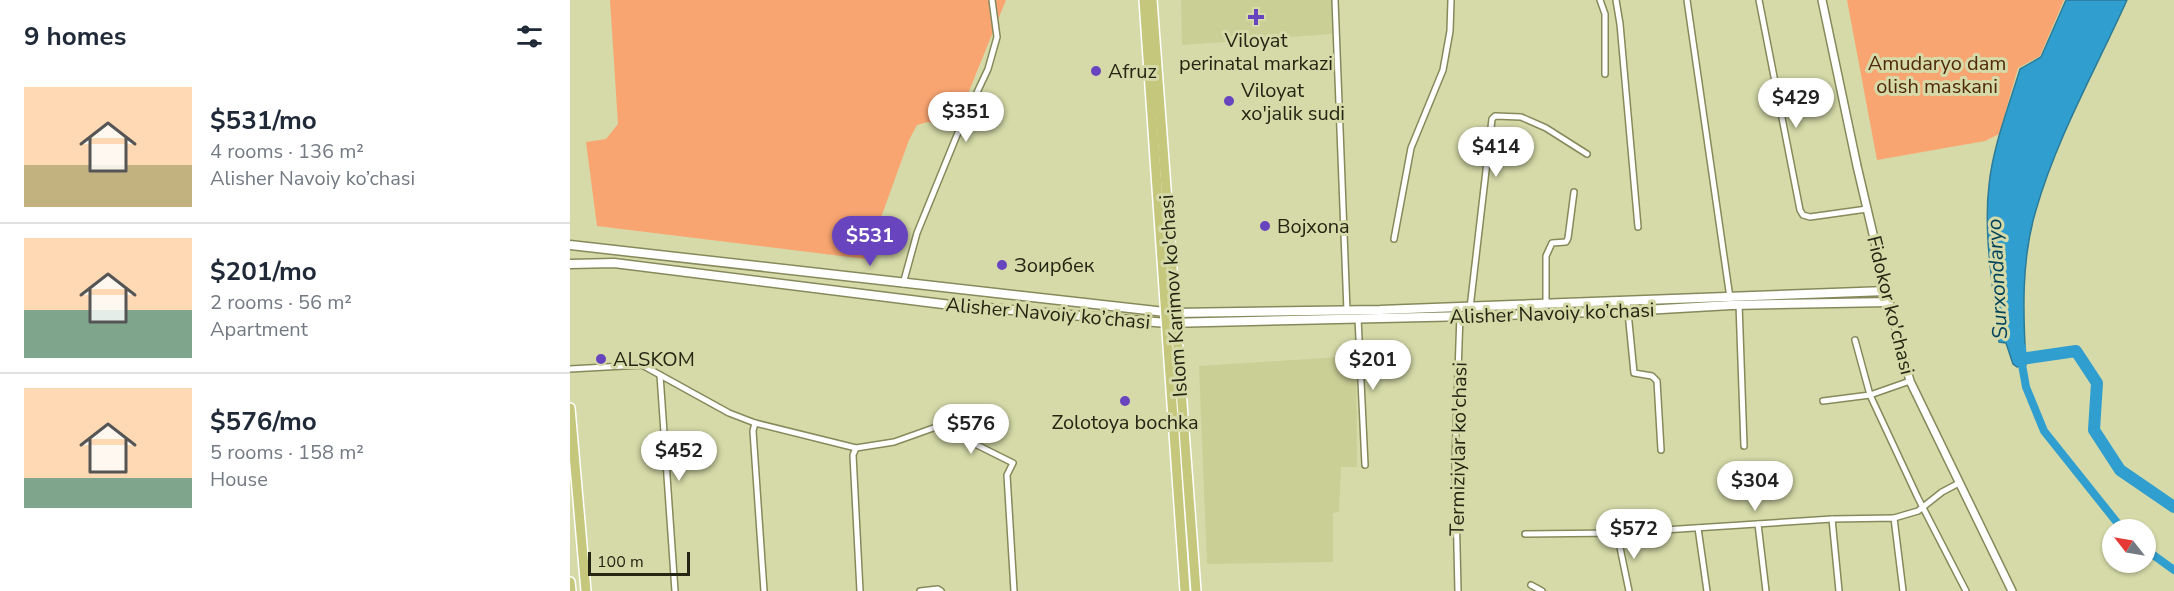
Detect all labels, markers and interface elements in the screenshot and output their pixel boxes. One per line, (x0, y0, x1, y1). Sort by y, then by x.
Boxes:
marker: Viloyat perinatal markazi (1247, 8, 1265, 26)
text: 9 homes (24, 19, 126, 54)
icon: filters (513, 20, 546, 53)
place label: Viloyat perinatal markazi (1179, 27, 1333, 77)
park label: Amudaryo dam olish maskani (1868, 50, 2006, 100)
place label: Afruz (1108, 58, 1157, 85)
marker: Afruz (1089, 64, 1103, 78)
place label: Viloyat xo'jalik sudi (1240, 77, 1345, 127)
pin: $429 (1760, 78, 1832, 129)
text: $429 (1772, 84, 1820, 111)
pin: $351 (930, 92, 1002, 143)
marker: Viloyat xo'jalik sudi (1222, 94, 1236, 108)
text: $351 (942, 98, 990, 125)
text: $531/mo (210, 103, 317, 138)
icon: home (72, 111, 144, 183)
pin: $414 (1460, 127, 1532, 178)
text: $414 (1472, 133, 1520, 160)
text: 4 rooms · 136 m² (210, 138, 364, 165)
text: Alisher Navoiy ko’chasi (210, 165, 415, 192)
street label: Islom Karimov ko'chasi (1153, 194, 1194, 398)
place label: Bojxona (1277, 213, 1350, 240)
pin: $531 (834, 216, 906, 267)
water label: Surxondaryo (1980, 218, 2014, 340)
marker: Bojxona (1258, 219, 1272, 233)
text: $531 (846, 222, 894, 249)
street label: Fidokor ko'chasi (1860, 233, 1921, 377)
place label: Зоирбек (1014, 252, 1095, 279)
text: $201/mo (210, 254, 317, 289)
marker: Зоирбек (995, 258, 1009, 272)
icon: home (72, 262, 144, 334)
text: 2 rooms · 56 m² (210, 289, 352, 316)
street label: Alisher Navoiy ko’chasi (945, 291, 1151, 336)
street label: Alisher Navoiy ko’chasi (1449, 296, 1655, 331)
text: Apartment (210, 316, 308, 343)
pin: $201 (1337, 340, 1409, 391)
place label: ALSKOM (613, 346, 695, 373)
text: $201 (1349, 346, 1397, 373)
marker: ALSKOM (594, 352, 608, 366)
street label: Termiziylar ko'chasi (1443, 362, 1474, 536)
marker: Zolotoya bochka (1118, 394, 1132, 408)
text: $576/mo (210, 404, 317, 439)
pin: $576 (935, 404, 1007, 455)
place label: Zolotoya bochka (1051, 409, 1199, 436)
text: $576 (947, 410, 995, 437)
icon: home (72, 412, 144, 484)
pin: $452 (643, 431, 715, 482)
text: $452 (655, 437, 703, 464)
text: 5 rooms · 158 m² (210, 439, 364, 466)
pin: $304 (1719, 461, 1791, 512)
text: House (210, 466, 268, 493)
text: $304 (1731, 467, 1779, 494)
pin: $572 (1598, 509, 1670, 560)
text: $572 (1610, 515, 1658, 542)
north arrow (2102, 519, 2156, 573)
map controls (2102, 519, 2156, 573)
scale bar (588, 549, 690, 576)
text: 100 m (597, 551, 644, 573)

